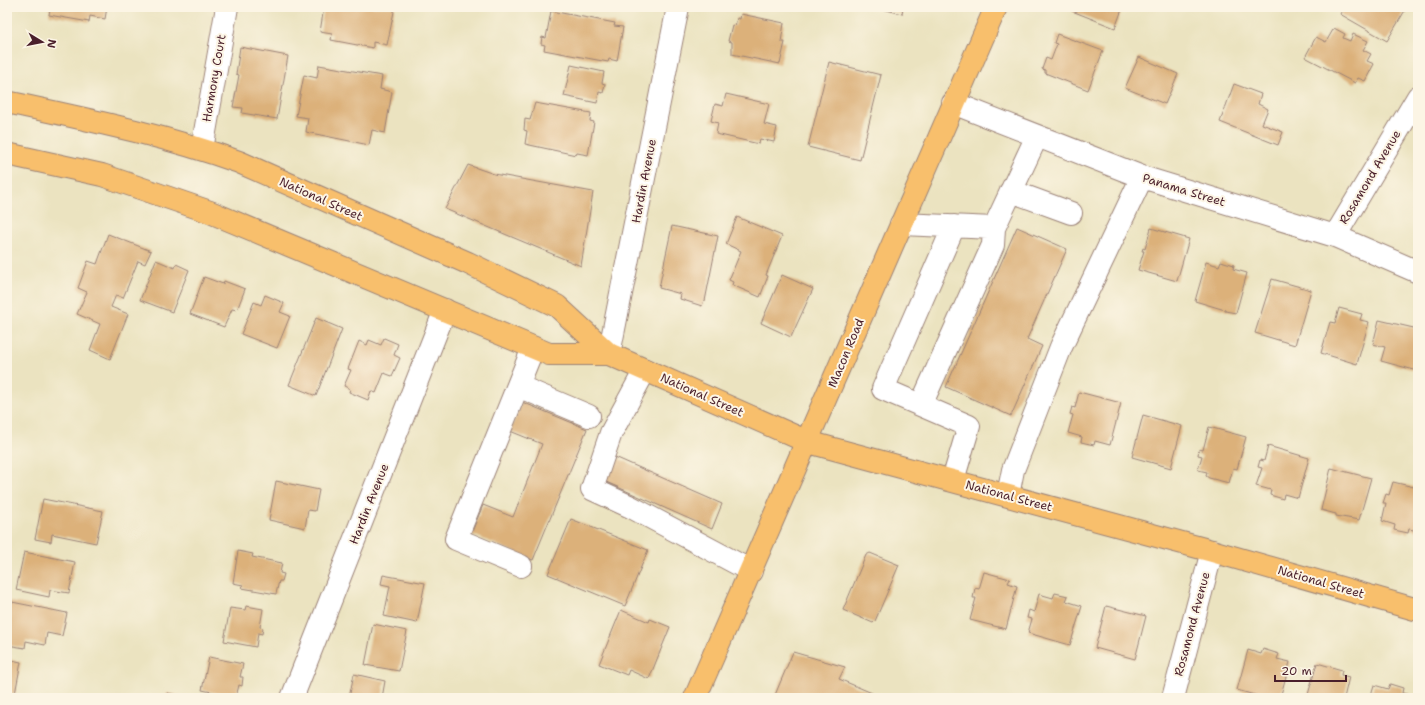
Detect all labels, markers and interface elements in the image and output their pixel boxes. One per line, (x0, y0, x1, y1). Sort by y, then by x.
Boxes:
north arrow (22, 22, 62, 62)
street label: Harmony Court (198, 33, 230, 123)
text: N (43, 38, 59, 50)
street label: Rosamond Avenue (1336, 127, 1405, 227)
street label: Hardin Avenue (628, 137, 660, 225)
street label: Panama Street (1141, 170, 1227, 210)
street label: National Street (277, 173, 365, 225)
street label: Macon Road (824, 316, 868, 390)
street label: National Street (658, 369, 746, 421)
street label: Hardin Avenue (346, 461, 393, 547)
street label: National Street (964, 477, 1054, 515)
street label: National Street (1276, 562, 1366, 602)
street label: Rosamond Avenue (1170, 570, 1214, 678)
scale bar (1275, 657, 1346, 683)
text: 20 m (1281, 663, 1312, 679)

